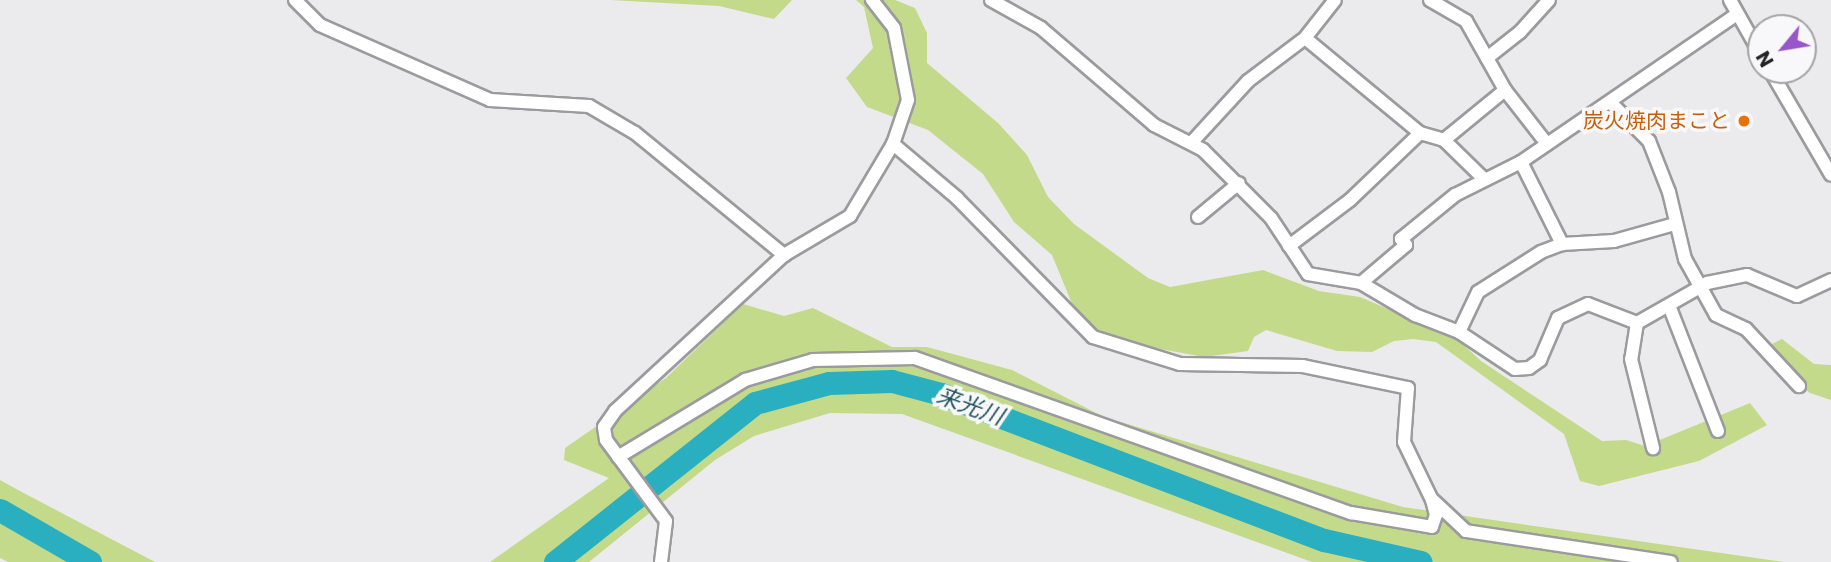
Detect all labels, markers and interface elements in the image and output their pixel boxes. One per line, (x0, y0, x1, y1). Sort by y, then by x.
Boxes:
north arrow (1747, 14, 1817, 84)
text: N (1750, 46, 1780, 72)
place label: 炭火焼肉まこと (1583, 108, 1730, 134)
marker: 炭火焼肉まこと (1736, 113, 1752, 129)
water label: 来光川 (933, 381, 1007, 431)

